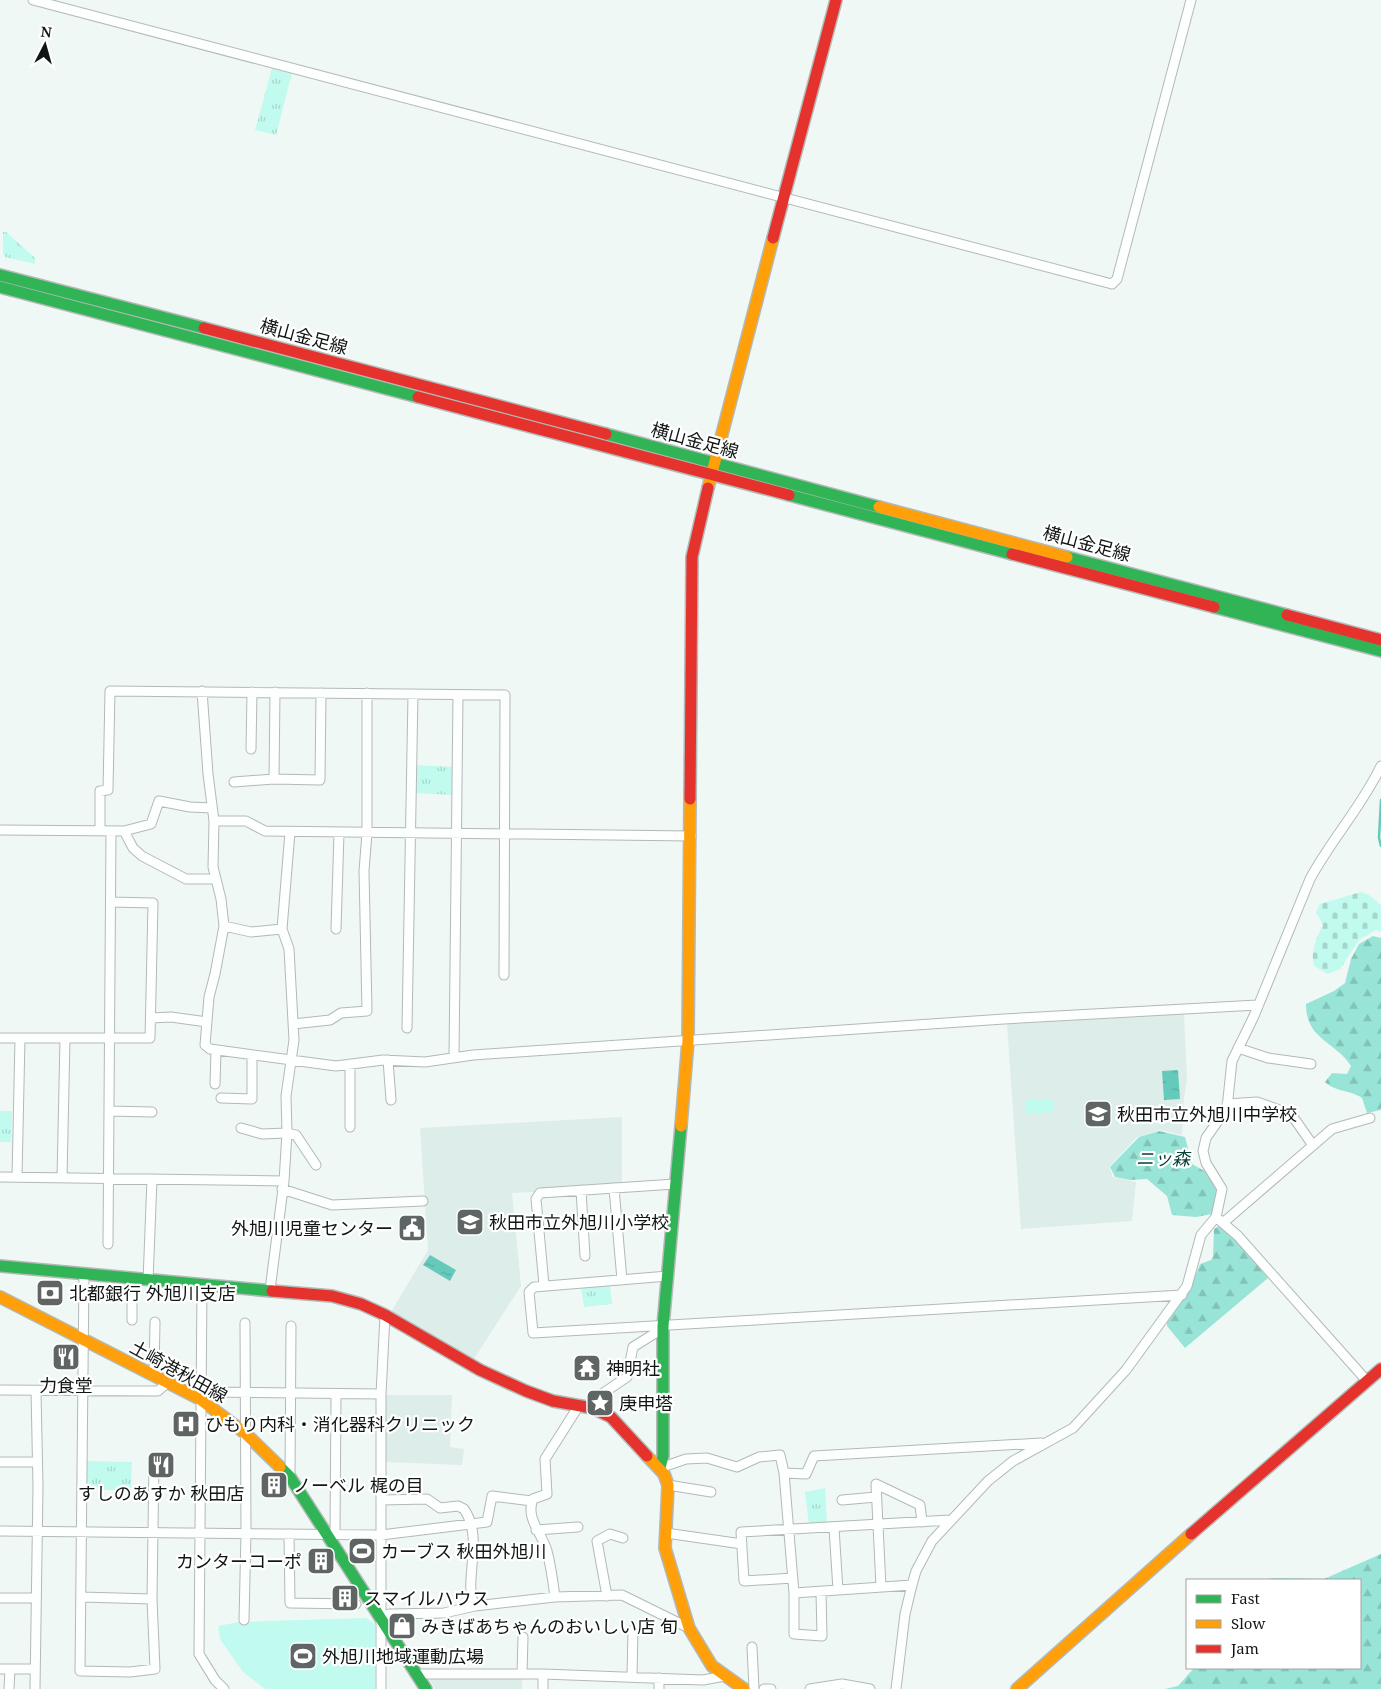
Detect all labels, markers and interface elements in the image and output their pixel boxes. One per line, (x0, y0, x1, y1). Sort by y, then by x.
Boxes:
north arrow (20, 20, 70, 70)
text: N (40, 22, 53, 42)
street label: 横山金足線 (257, 313, 351, 359)
street label: 横山金足線 (648, 417, 742, 463)
street label: 横山金足線 (1040, 520, 1134, 566)
school or university icon: 秋田市立外旭川中学校 (1083, 1099, 1113, 1129)
place label: 秋田市立外旭川中学校 (1117, 1102, 1297, 1126)
park label: ニッ森 (1136, 1146, 1192, 1170)
school or university icon: 秋田市立外旭川小学校 (455, 1207, 485, 1237)
place label: 秋田市立外旭川小学校 (489, 1210, 669, 1234)
public building icon: 外旭川児童センター (397, 1213, 427, 1243)
place label: 外旭川児童センター (231, 1216, 393, 1240)
bank icon: 北都銀行 外旭川支店 (35, 1278, 65, 1308)
place label: 北都銀行 外旭川支店 (69, 1281, 236, 1305)
street label: 土崎港秋田線 (126, 1334, 232, 1408)
restaurant icon: 力食堂 (51, 1342, 81, 1372)
temple icon: 神明社 (572, 1353, 602, 1383)
place label: 神明社 (606, 1356, 660, 1380)
place label: 力食堂 (39, 1373, 93, 1397)
place icon: 庚申塔 (585, 1388, 615, 1418)
place label: 庚申塔 (619, 1391, 673, 1415)
hospital icon: ひもり内科・消化器科クリニック (171, 1409, 201, 1439)
place label: ひもり内科・消化器科クリニック (205, 1412, 475, 1436)
restaurant icon: すしのあすか 秋田店 (146, 1450, 176, 1480)
building icon: ノーベル 梶の目 (259, 1470, 289, 1500)
place label: ノーベル 梶の目 (293, 1473, 424, 1497)
place label: すしのあすか 秋田店 (78, 1481, 244, 1505)
sports icon: カーブス 秋田外旭川 (347, 1536, 377, 1566)
place label: カーブス 秋田外旭川 (381, 1539, 547, 1563)
building icon: カンターコーポ (306, 1546, 336, 1576)
place label: カンターコーポ (176, 1549, 302, 1573)
legend (1186, 1579, 1361, 1669)
building icon: スマイルハウス (330, 1583, 360, 1613)
place label: スマイルハウス (364, 1586, 489, 1610)
text: Fast (1231, 1588, 1260, 1608)
shop icon: みきばあちゃんのおいしい店 旬 (387, 1611, 417, 1641)
text: Slow (1231, 1613, 1265, 1633)
place label: みきばあちゃんのおいしい店 旬 (421, 1614, 678, 1638)
text: Jam (1230, 1638, 1259, 1658)
sports icon: 外旭川地域運動広場 (288, 1641, 318, 1671)
place label: 外旭川地域運動広場 (322, 1644, 484, 1668)

